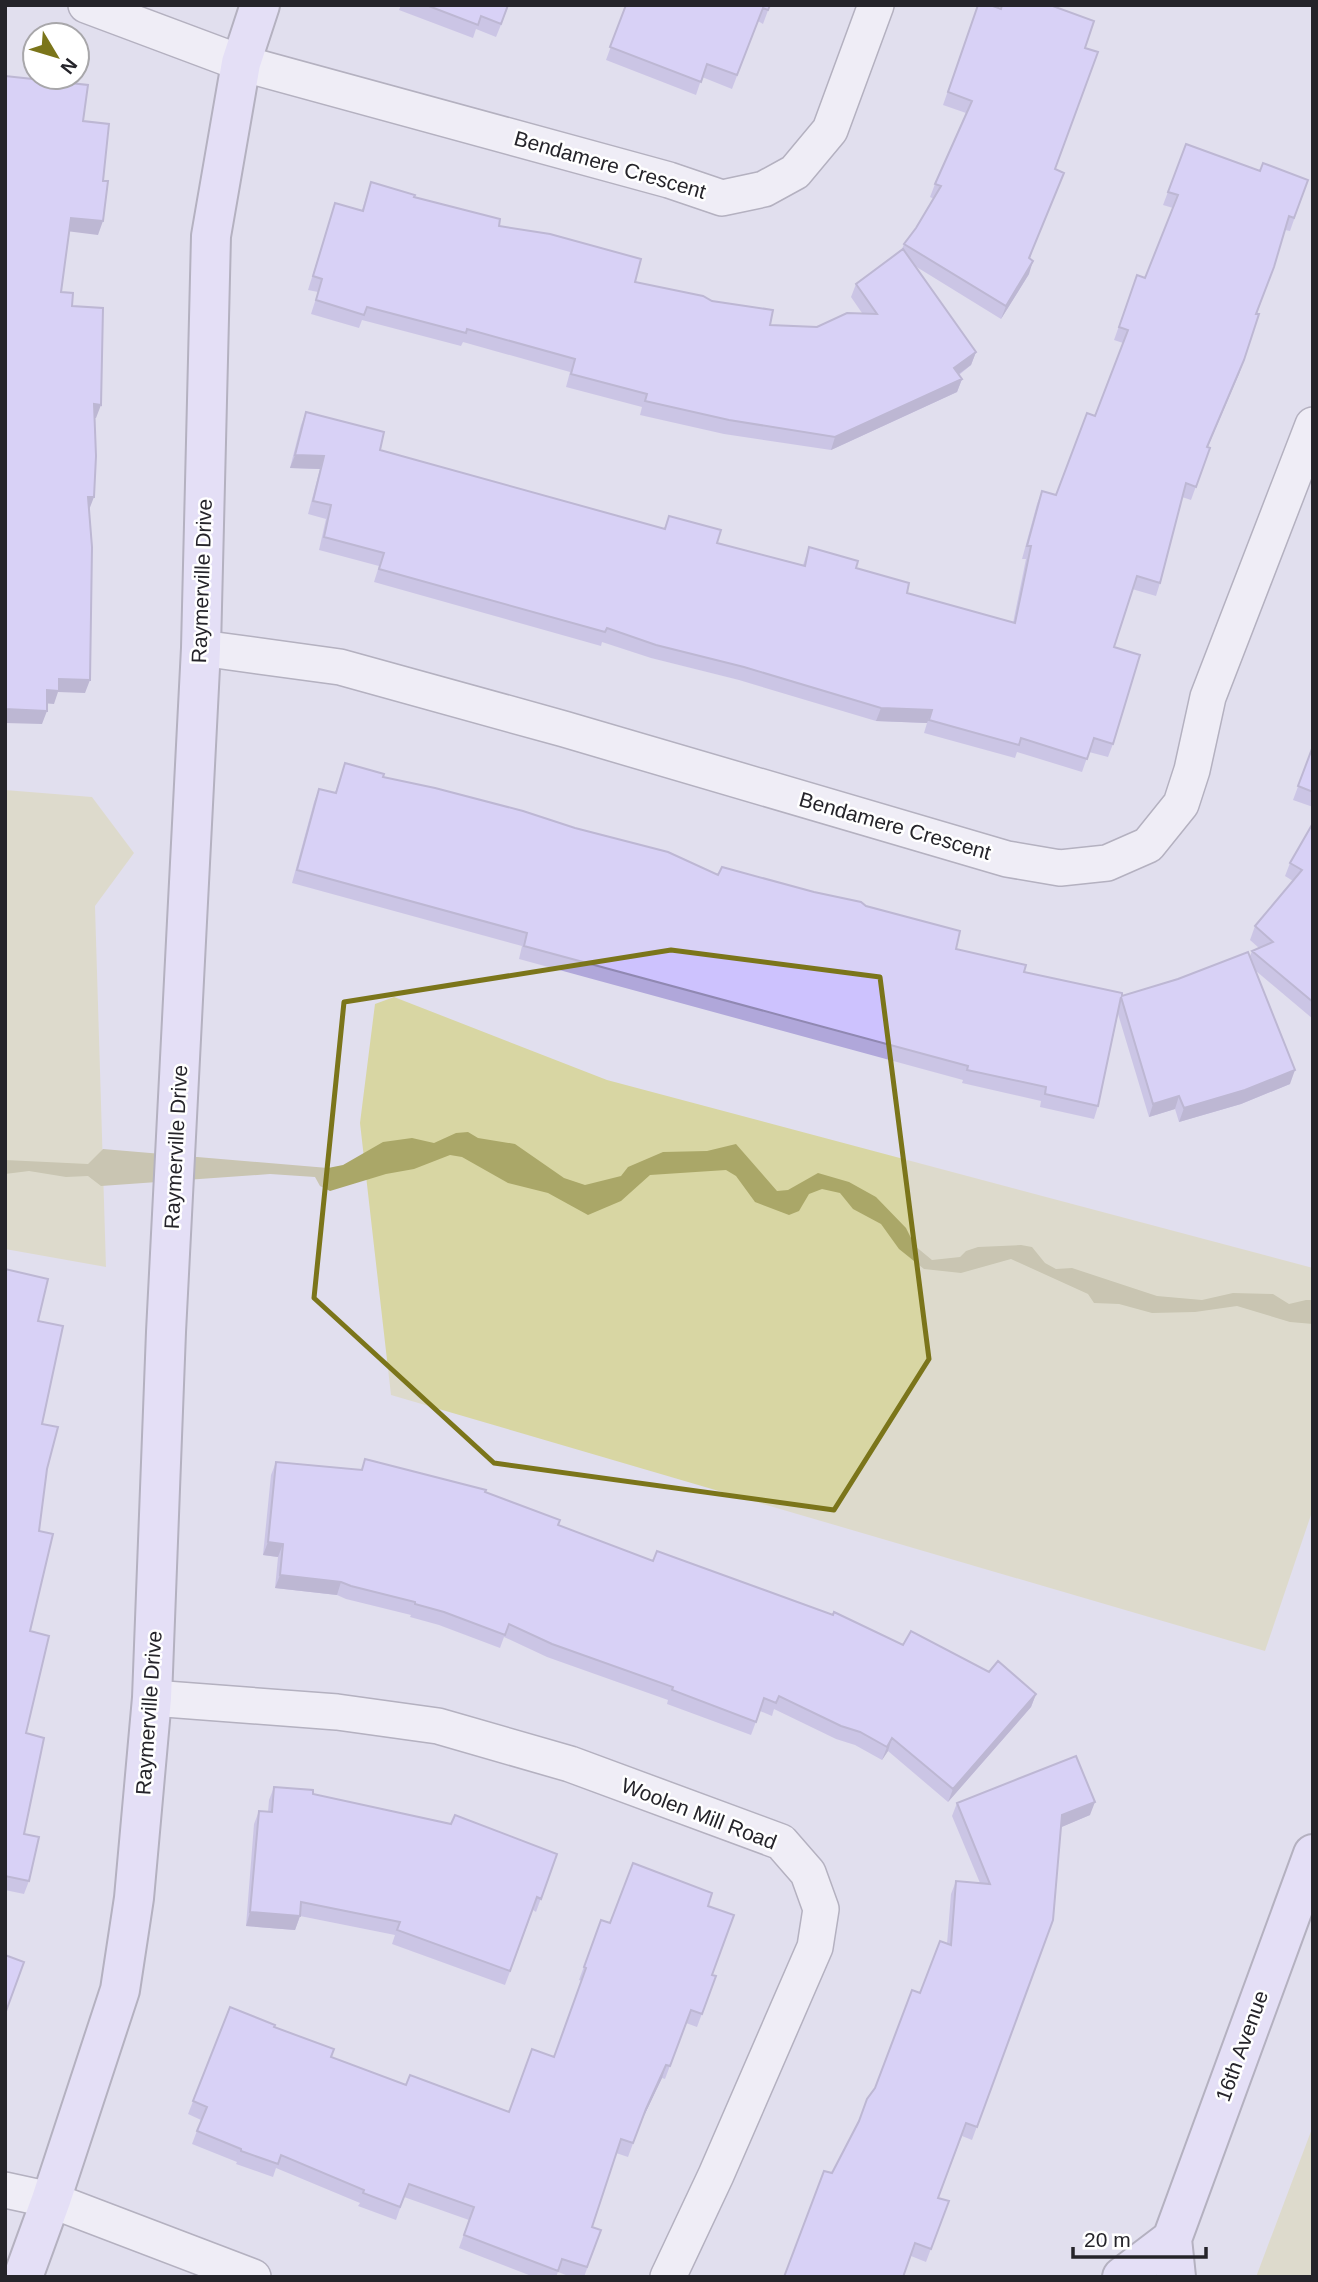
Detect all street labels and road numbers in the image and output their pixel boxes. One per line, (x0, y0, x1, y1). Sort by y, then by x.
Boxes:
street label: Bendamere Crescent (512, 126, 709, 203)
street label: Raymerville Drive (187, 498, 216, 664)
street label: Bendamere Crescent (797, 787, 994, 864)
street label: Raymerville Drive (160, 1064, 191, 1230)
street label: Raymerville Drive (131, 1630, 166, 1796)
street label: Woolen Mill Road (618, 1773, 780, 1854)
street label: 16th Avenue (1211, 1987, 1272, 2104)

